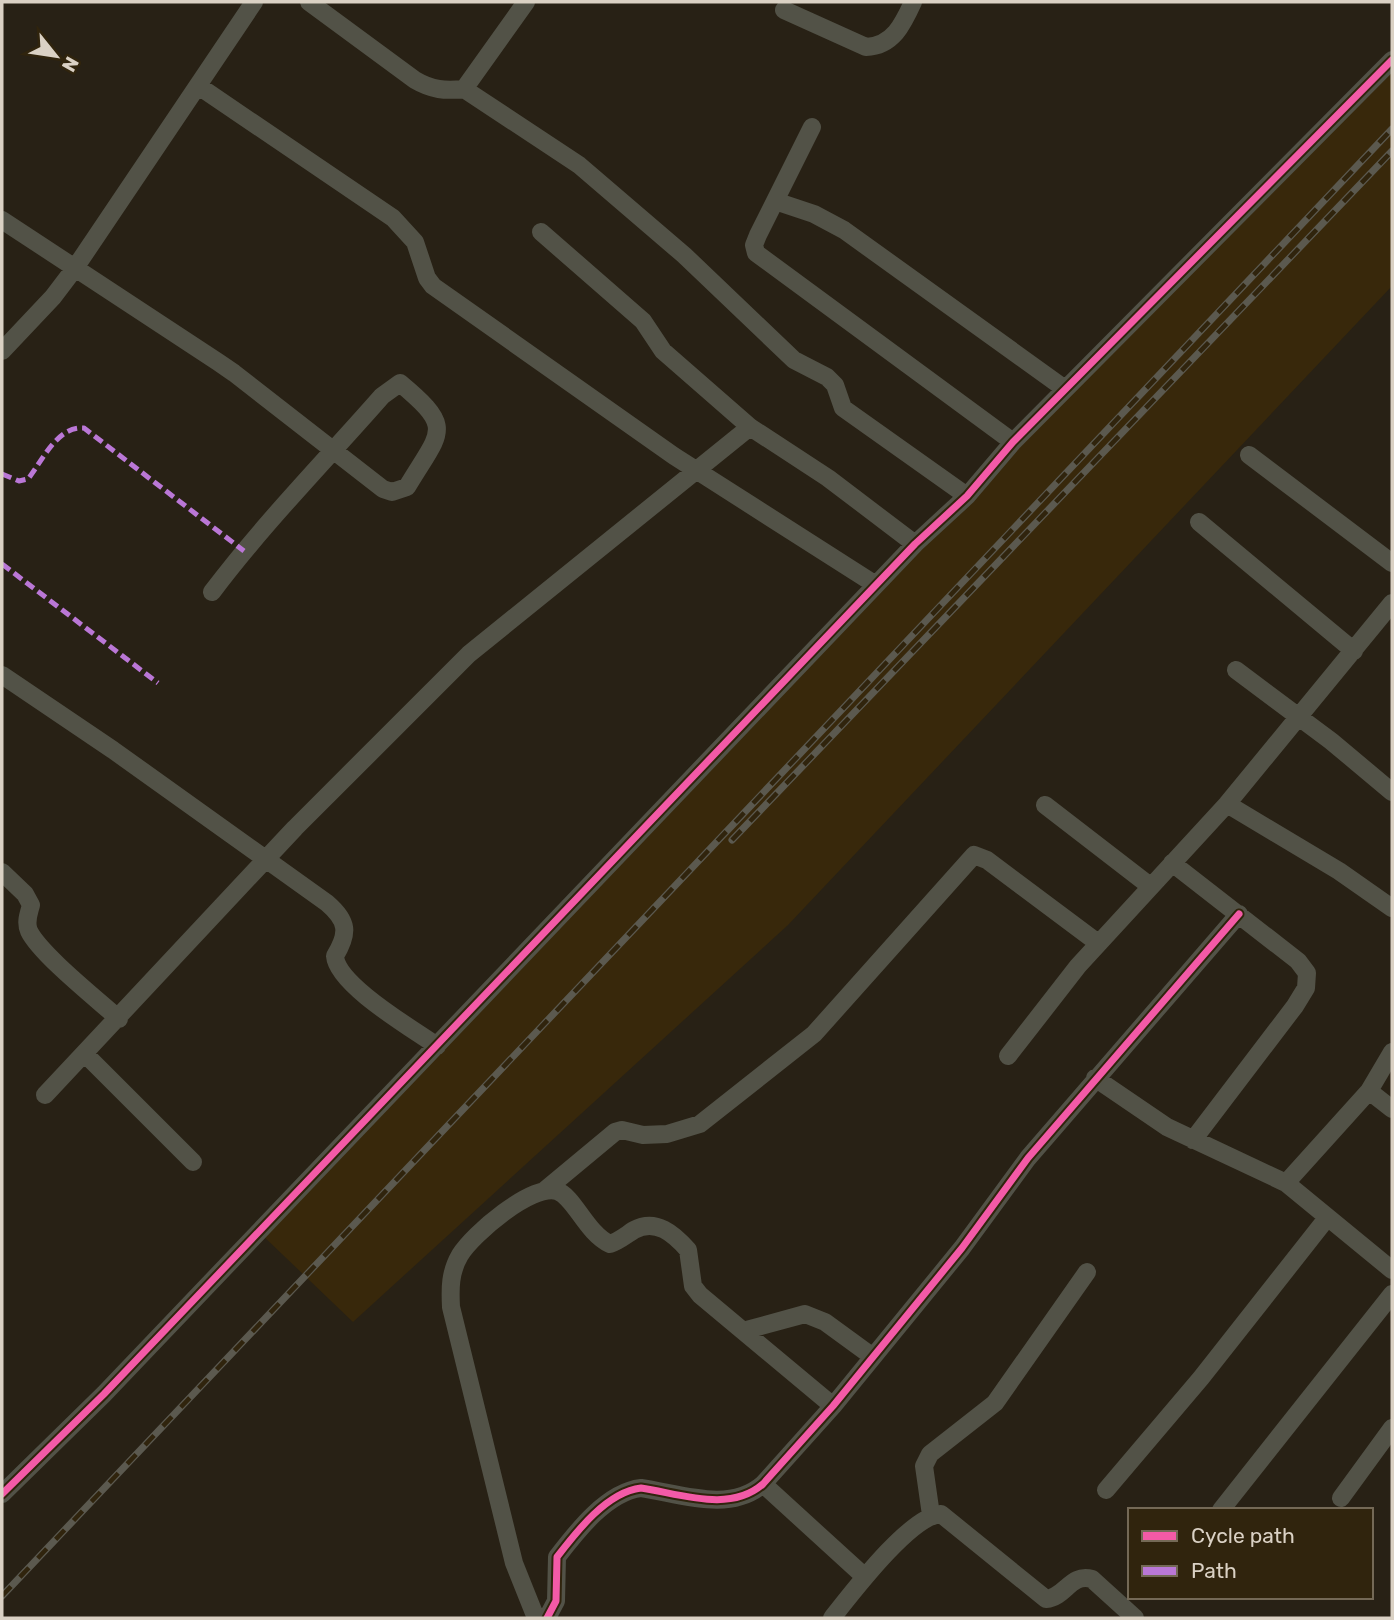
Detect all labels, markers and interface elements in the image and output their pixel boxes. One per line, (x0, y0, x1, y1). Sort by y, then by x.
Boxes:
north arrow (21, 21, 91, 91)
text: N (57, 53, 84, 76)
legend (1128, 1508, 1373, 1599)
text: Cycle path (1191, 1523, 1295, 1548)
text: Path (1191, 1558, 1237, 1583)

